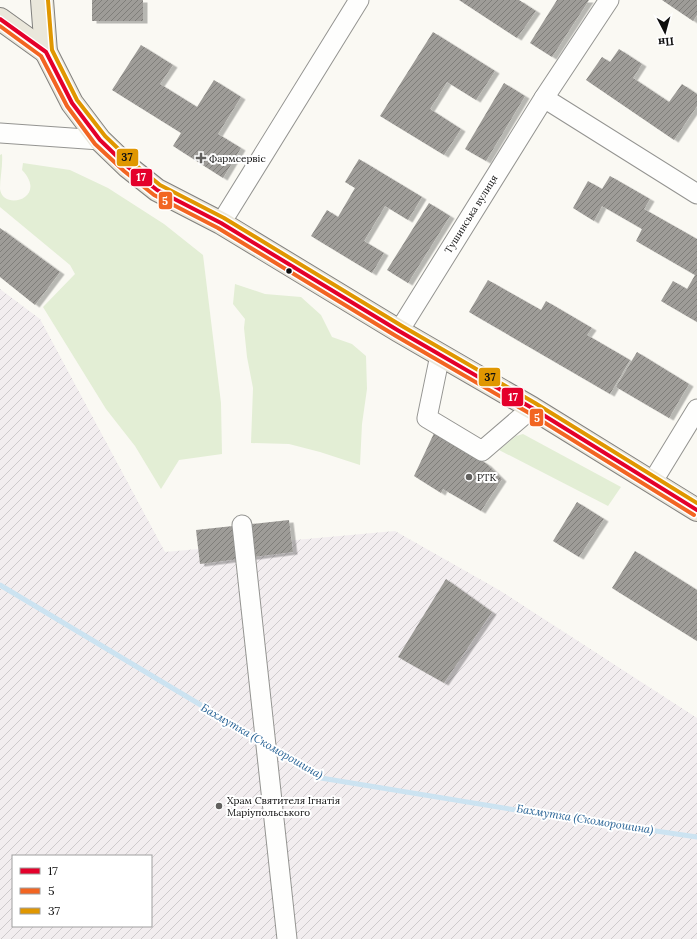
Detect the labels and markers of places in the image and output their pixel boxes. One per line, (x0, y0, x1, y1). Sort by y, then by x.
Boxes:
place label: Фармсервіс (209, 152, 266, 165)
marker: Фармсервіс (196, 153, 206, 163)
unlabelled marker (284, 266, 294, 276)
place label: РТК (477, 471, 496, 484)
marker: РТК (464, 472, 474, 482)
place label: Храм Святителя Ігнатія Маріупольського (227, 794, 340, 819)
marker: Храм Святителя Ігнатія Маріупольського (214, 801, 224, 811)

